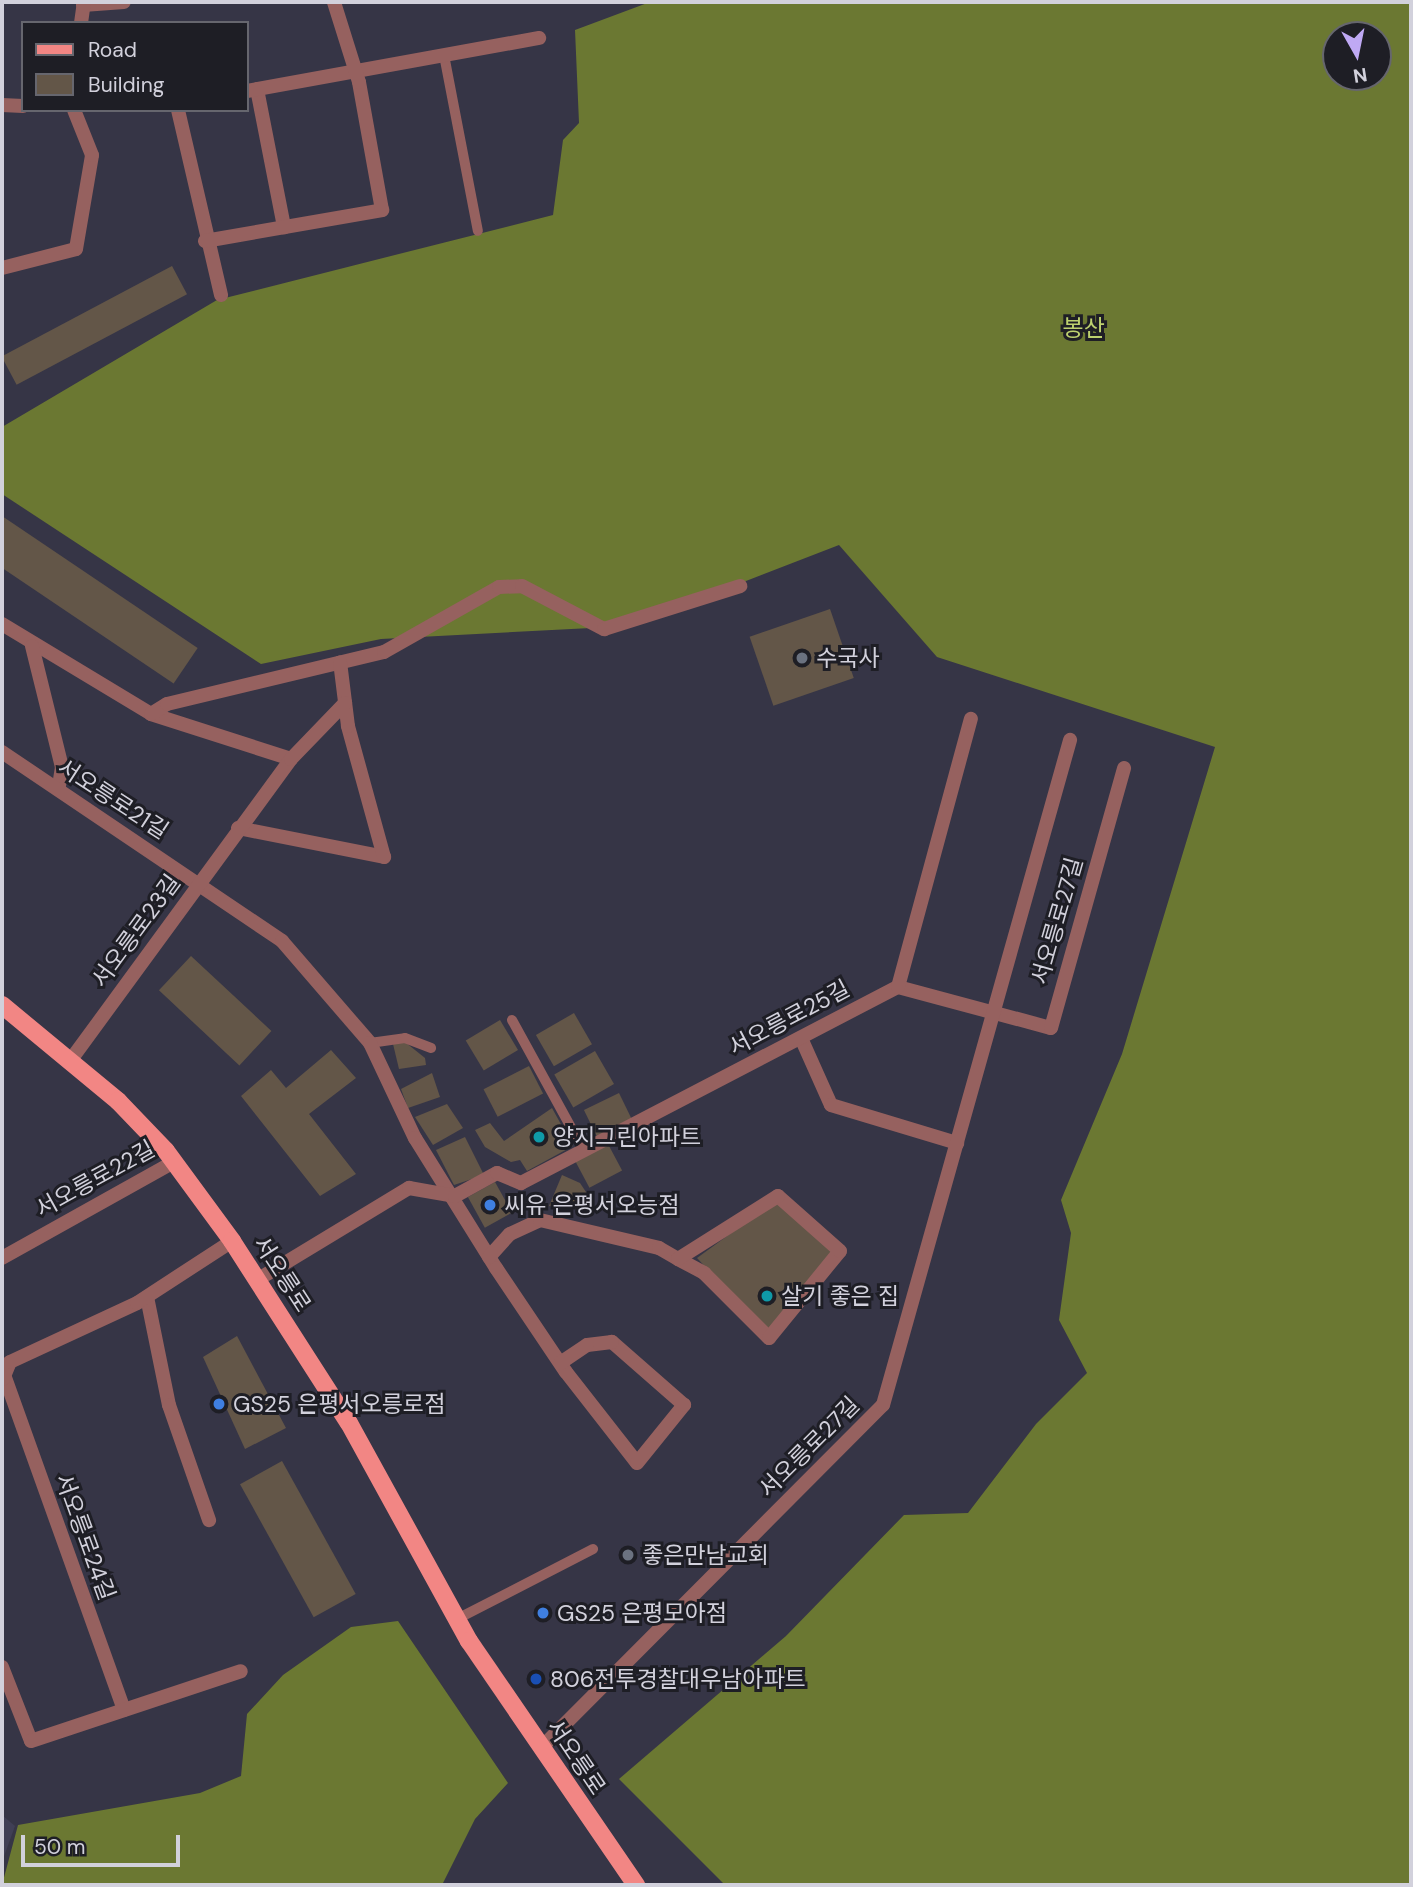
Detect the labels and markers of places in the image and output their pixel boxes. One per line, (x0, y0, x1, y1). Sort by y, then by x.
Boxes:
place label: 수국사 (816, 644, 879, 672)
marker: 수국사 (794, 650, 810, 666)
place label: 양지그린아파트 (553, 1123, 701, 1151)
marker: 양지그린아파트 (531, 1129, 547, 1145)
place label: 씨유 은평서오능점 (504, 1191, 679, 1219)
marker: 씨유 은평서오능점 (482, 1197, 498, 1213)
place label: 살기 좋은 집 (781, 1282, 899, 1310)
marker: 살기 좋은 집 (759, 1288, 775, 1304)
place label: GS25 은평서오릉로점 (233, 1390, 445, 1418)
marker: GS25 은평서오릉로점 (211, 1396, 227, 1412)
place label: 좋은만남교회 (642, 1541, 769, 1569)
marker: 좋은만남교회 (620, 1547, 636, 1563)
place label: GS25 은평모아점 (557, 1599, 727, 1627)
marker: GS25 은평모아점 (535, 1605, 551, 1621)
place label: 806전투경찰대우남아파트 (550, 1665, 806, 1693)
marker: 806전투경찰대우남아파트 (528, 1671, 544, 1687)

